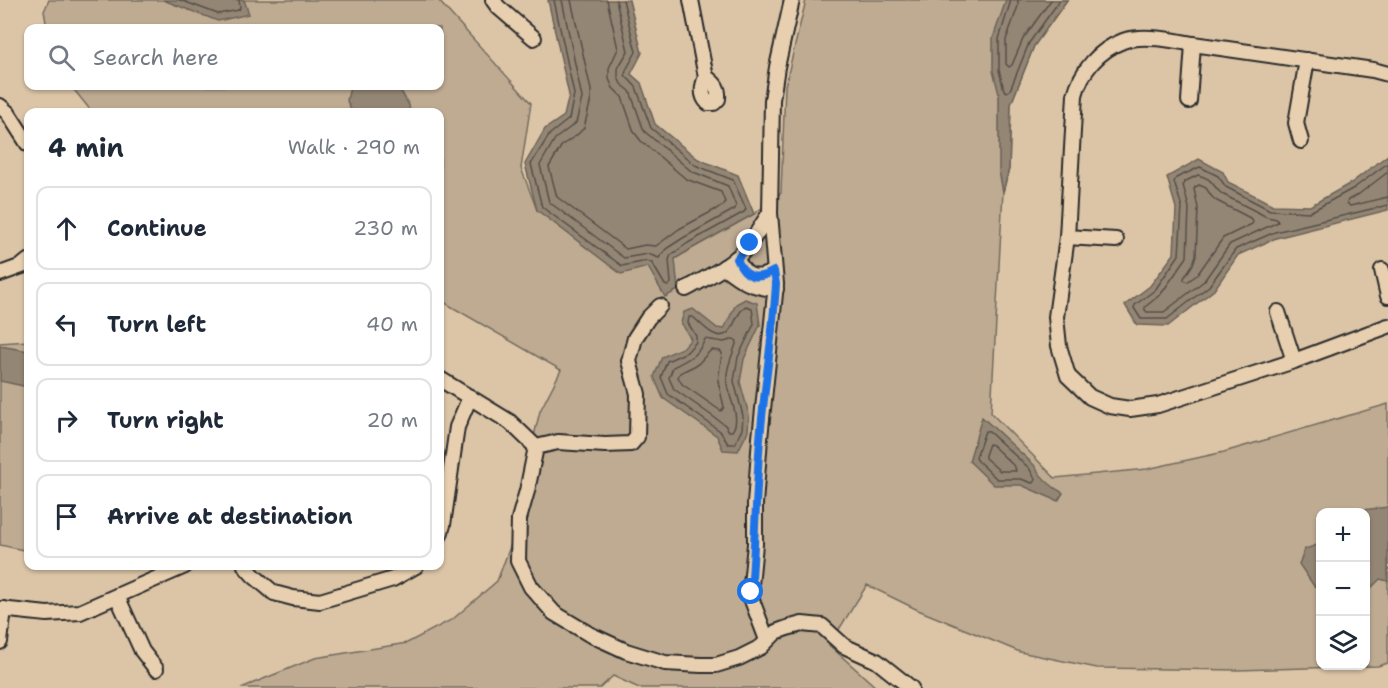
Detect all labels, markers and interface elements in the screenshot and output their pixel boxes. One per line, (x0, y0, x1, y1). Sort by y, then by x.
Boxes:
search box (24, 24, 444, 90)
icon: search (45, 41, 78, 74)
text: Search here (93, 43, 219, 72)
text: 4 min (48, 130, 124, 165)
text: Walk · 290 m (288, 134, 420, 160)
icon: ahead (50, 212, 83, 245)
text: Continue (107, 214, 207, 243)
text: 230 m (353, 215, 418, 241)
route end (736, 229, 762, 255)
icon: left (50, 308, 83, 341)
text: Turn left (107, 310, 206, 339)
text: 40 m (366, 311, 418, 337)
icon: right (50, 404, 83, 437)
text: Turn right (107, 406, 224, 435)
text: 20 m (367, 407, 418, 433)
icon: arrive (50, 500, 83, 533)
text: Arrive at destination (107, 502, 353, 531)
map controls (1316, 508, 1370, 670)
button: + (1316, 508, 1370, 562)
button: − (1316, 562, 1370, 616)
route start (737, 578, 763, 604)
button: layers (1316, 616, 1370, 670)

